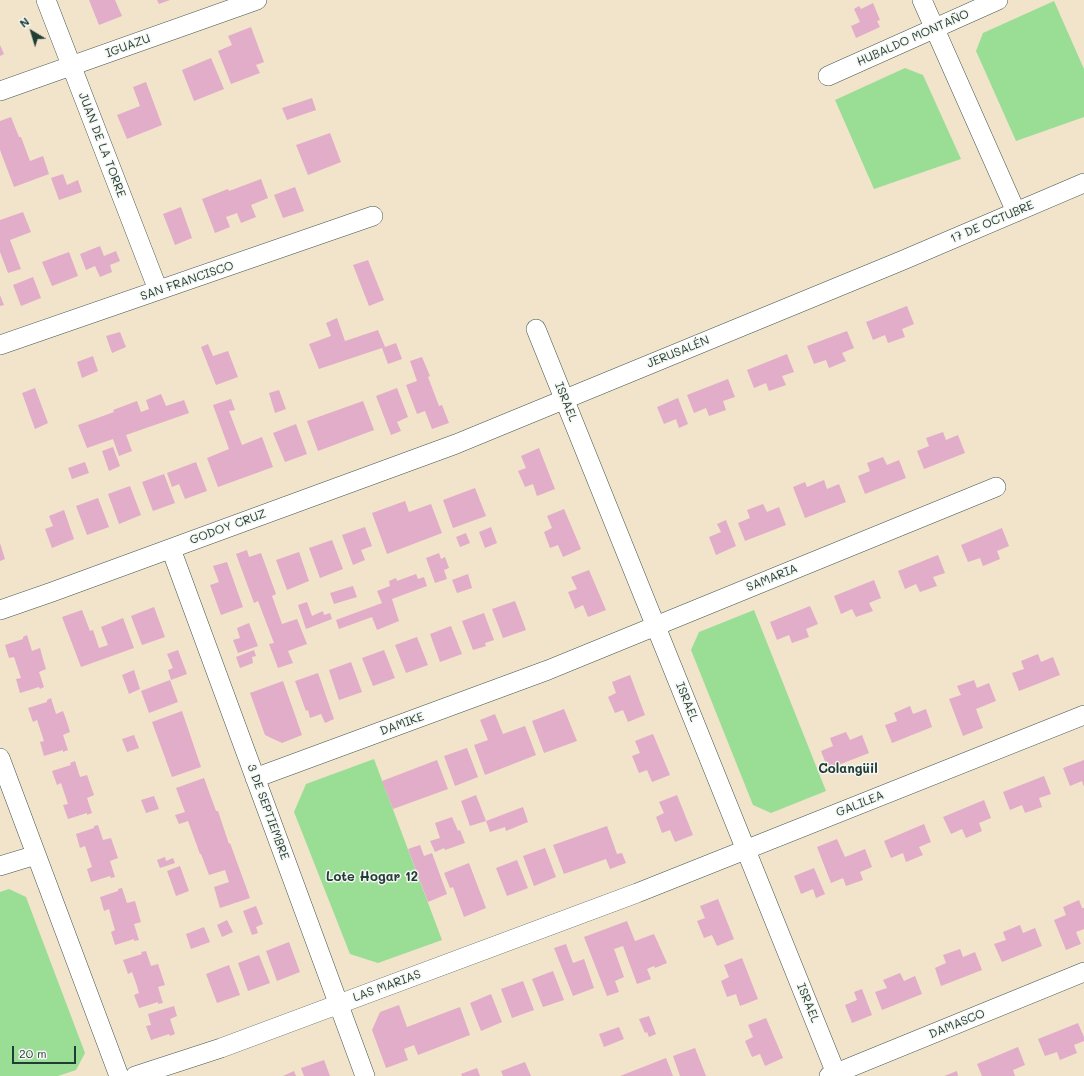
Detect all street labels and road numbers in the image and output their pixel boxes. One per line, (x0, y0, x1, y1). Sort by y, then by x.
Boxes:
street label: HUBALDO MONTAÑO (855, 7, 971, 69)
street label: IGUAZU (104, 31, 152, 61)
street label: JUAN DE LA TORRE (75, 90, 129, 200)
street label: 17 DE OCTUBRE (948, 198, 1036, 246)
street label: SAN FRANCISCO (138, 258, 236, 304)
street label: JERUSALÉN (645, 333, 711, 371)
street label: ISRAEL (552, 380, 580, 424)
street label: GODOY CRUZ (188, 507, 268, 547)
street label: SAMARIA (744, 561, 800, 595)
street label: ISRAEL (673, 680, 701, 724)
street label: DAMIKE (378, 709, 426, 739)
street label: 3 DE SEPTIEMBRE (244, 762, 292, 862)
street label: GALILEA (834, 788, 886, 820)
street label: LAS MARIAS (351, 967, 423, 1005)
street label: ISRAEL (794, 981, 822, 1025)
street label: DAMASCO (927, 1006, 987, 1042)

